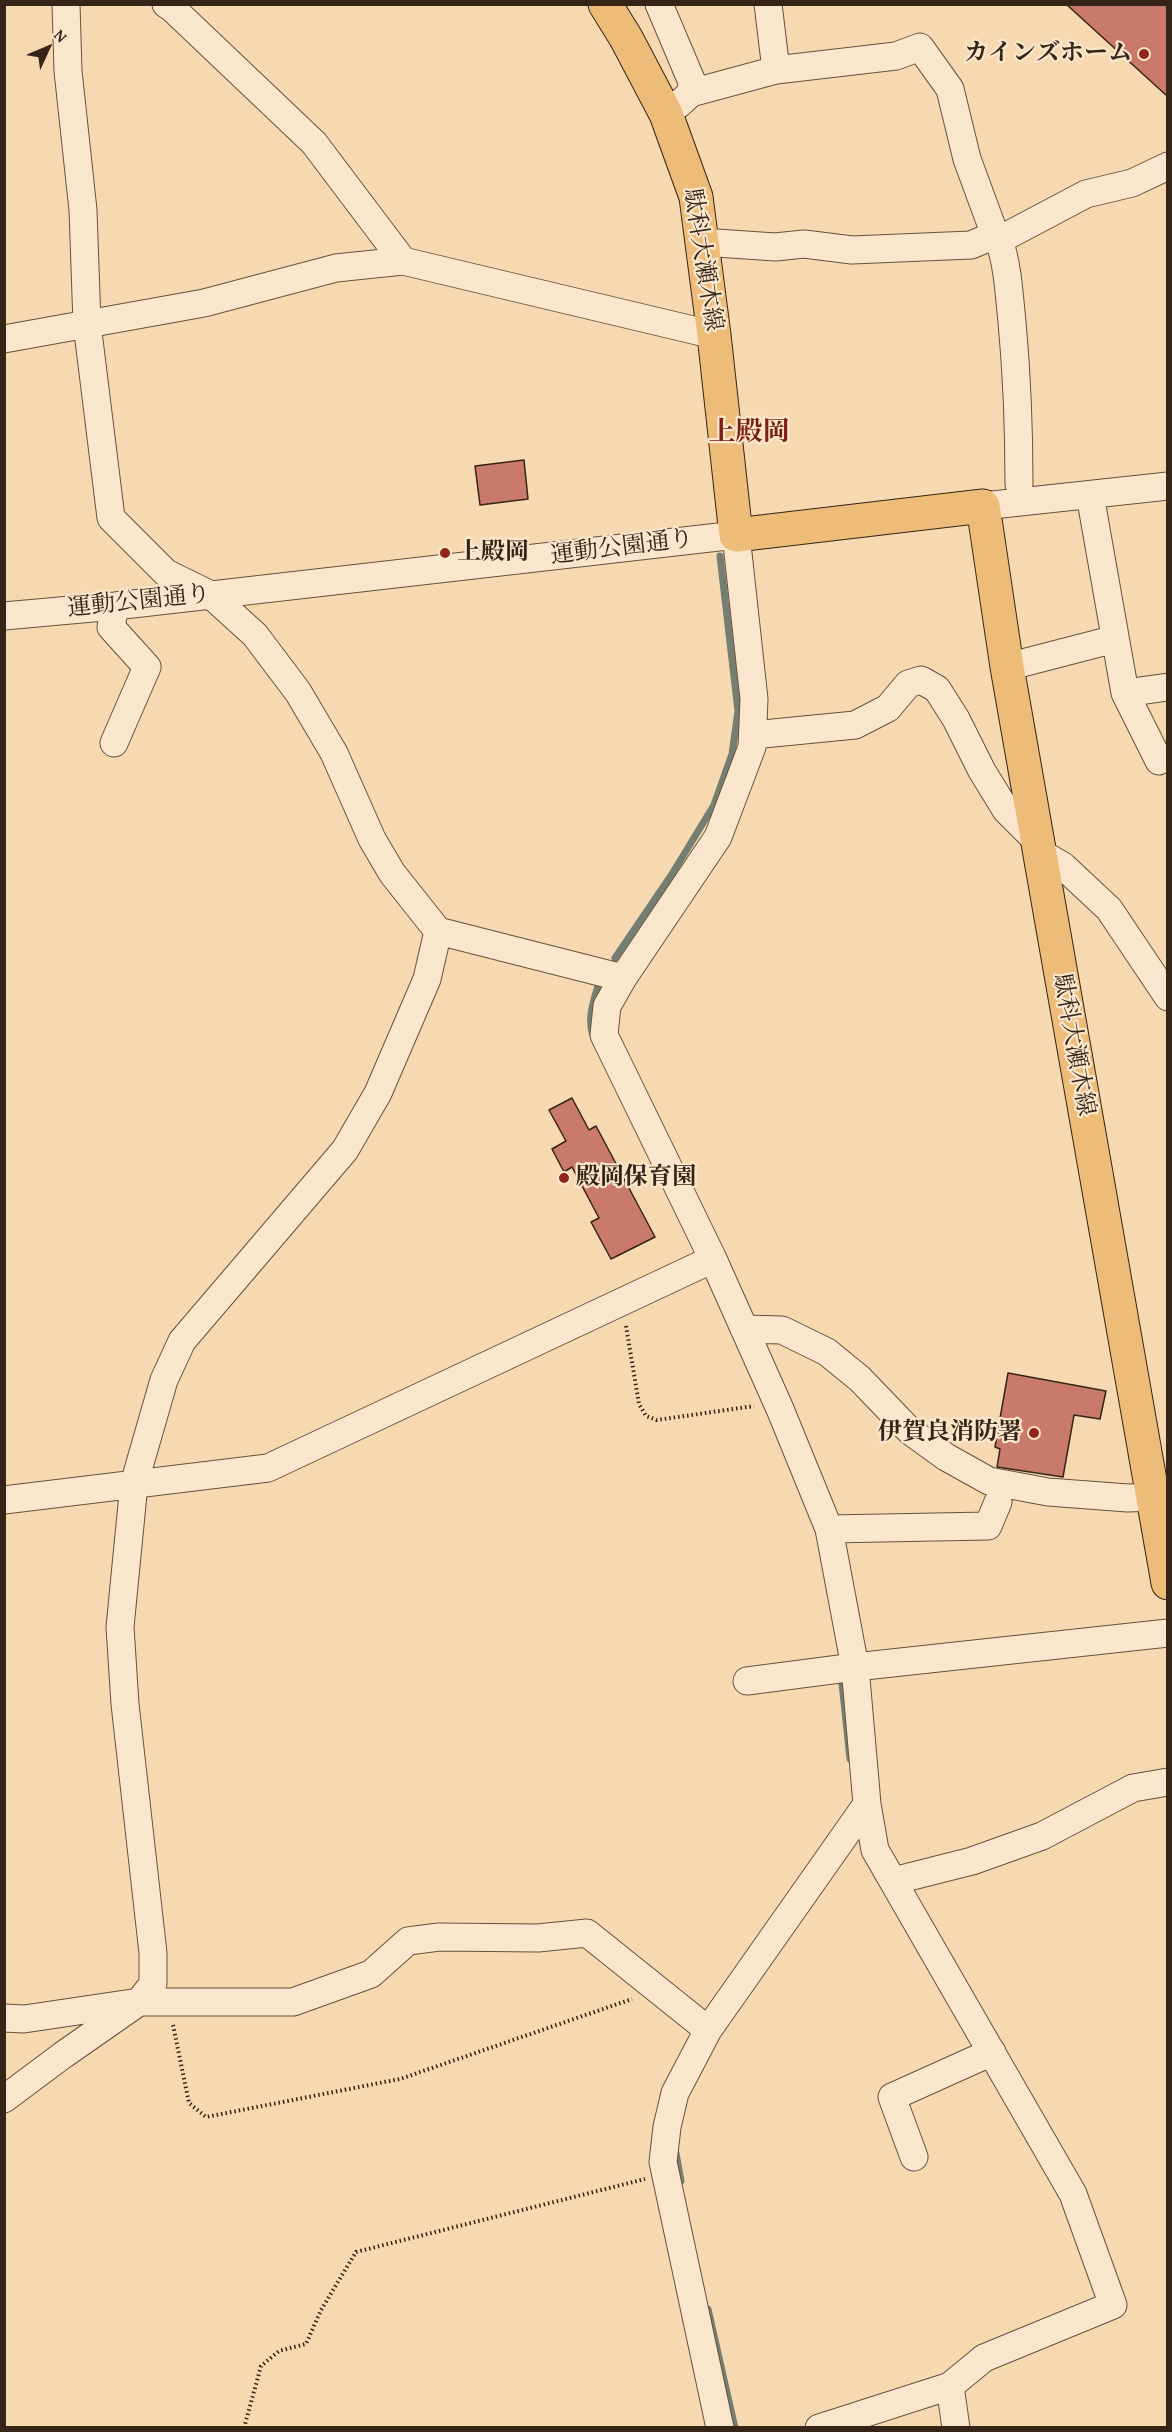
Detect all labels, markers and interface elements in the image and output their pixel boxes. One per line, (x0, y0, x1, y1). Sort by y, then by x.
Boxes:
north arrow (18, 18, 78, 78)
text: N (49, 23, 73, 48)
place label: カインズホーム (964, 40, 1132, 68)
marker: カインズホーム (1137, 47, 1151, 61)
street label: 駄科大瀬木線 (677, 187, 727, 333)
district label: 上殿岡 (709, 417, 789, 449)
street label: 運動公園通り (549, 525, 695, 571)
place label: 上殿岡 (457, 539, 529, 567)
marker: 上殿岡 (438, 546, 452, 560)
street label: 運動公園通り (66, 580, 212, 624)
street label: 駄科大瀬木線 (1046, 972, 1100, 1118)
place label: 殿岡保育園 (576, 1164, 696, 1192)
marker: 殿岡保育園 (557, 1171, 571, 1185)
place label: 伊賀良消防署 (878, 1419, 1022, 1447)
marker: 伊賀良消防署 (1027, 1426, 1041, 1440)

